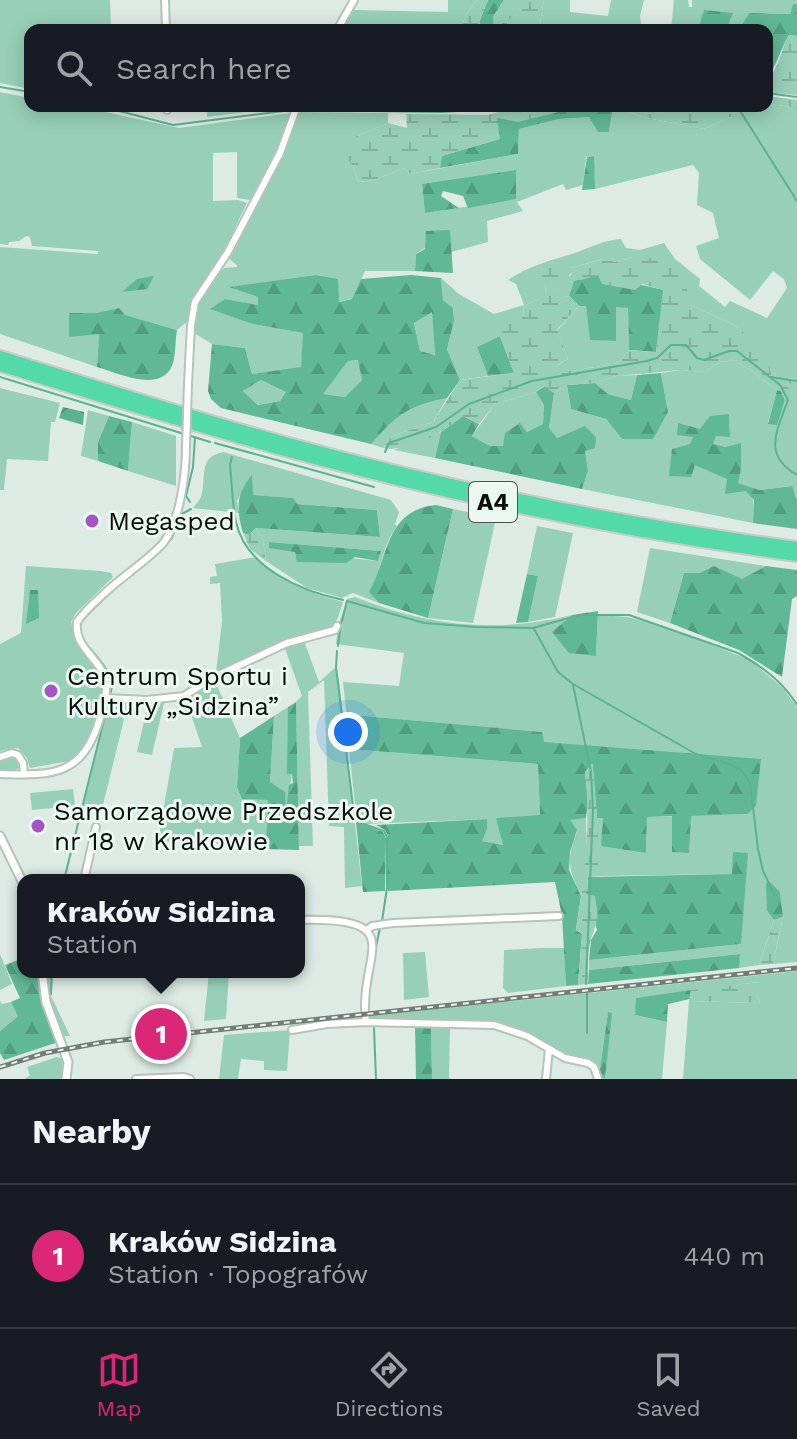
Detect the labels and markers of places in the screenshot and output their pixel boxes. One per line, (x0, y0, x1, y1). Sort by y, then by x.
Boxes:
place label: Megasped (108, 506, 235, 536)
marker: Megasped (83, 512, 101, 530)
place label: Centrum Sportu i Kultury „Sidzina” (67, 661, 288, 721)
marker: Centrum Sportu i Kultury „Sidzina” (42, 682, 60, 700)
place label: Samorządowe Przedszkole nr 18 w Krakowie (54, 796, 393, 856)
marker: Samorządowe Przedszkole nr 18 w Krakowie (29, 817, 47, 835)
pin: 1 (135, 1004, 187, 1064)

